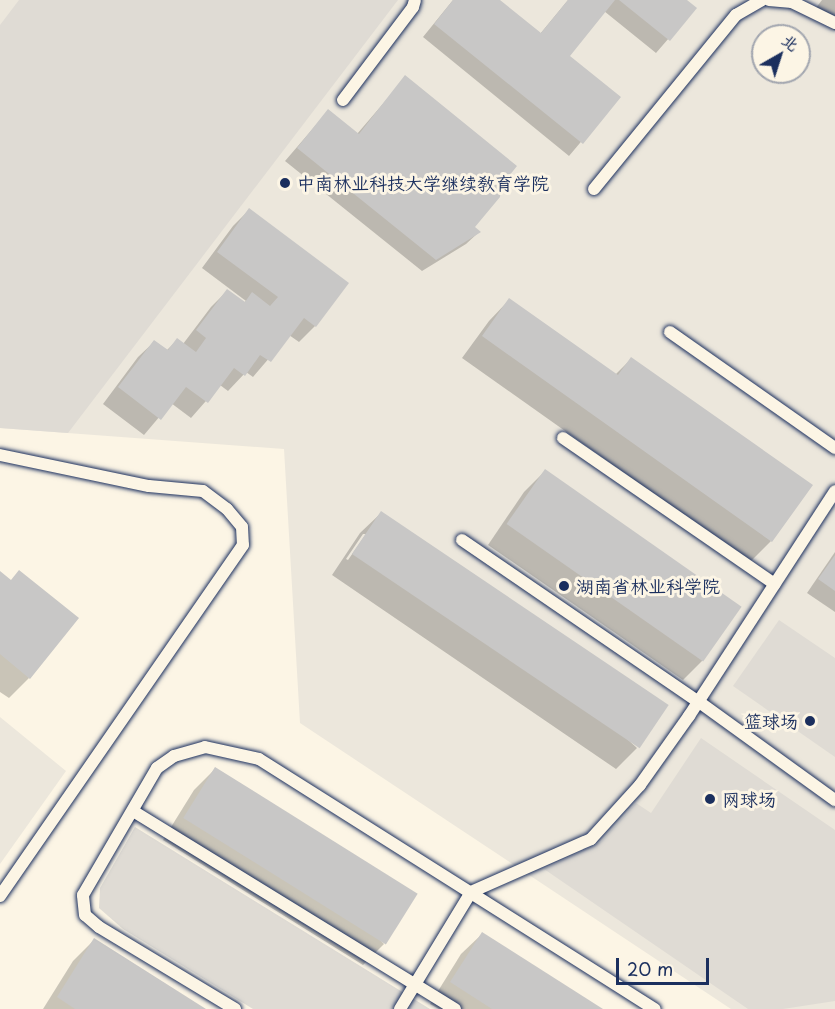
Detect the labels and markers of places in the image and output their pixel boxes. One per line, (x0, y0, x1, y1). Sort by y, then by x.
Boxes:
place label: 中南林业科技大学继续教育学院 (297, 172, 549, 194)
marker: 中南林业科技大学继续教育学院 (278, 176, 292, 190)
place label: 湖南省林业科学院 (576, 575, 720, 597)
marker: 湖南省林业科学院 (557, 579, 571, 593)
place label: 篮球场 (744, 710, 798, 732)
marker: 篮球场 (803, 714, 817, 728)
place label: 网球场 (722, 788, 776, 810)
marker: 网球场 (703, 792, 717, 806)

